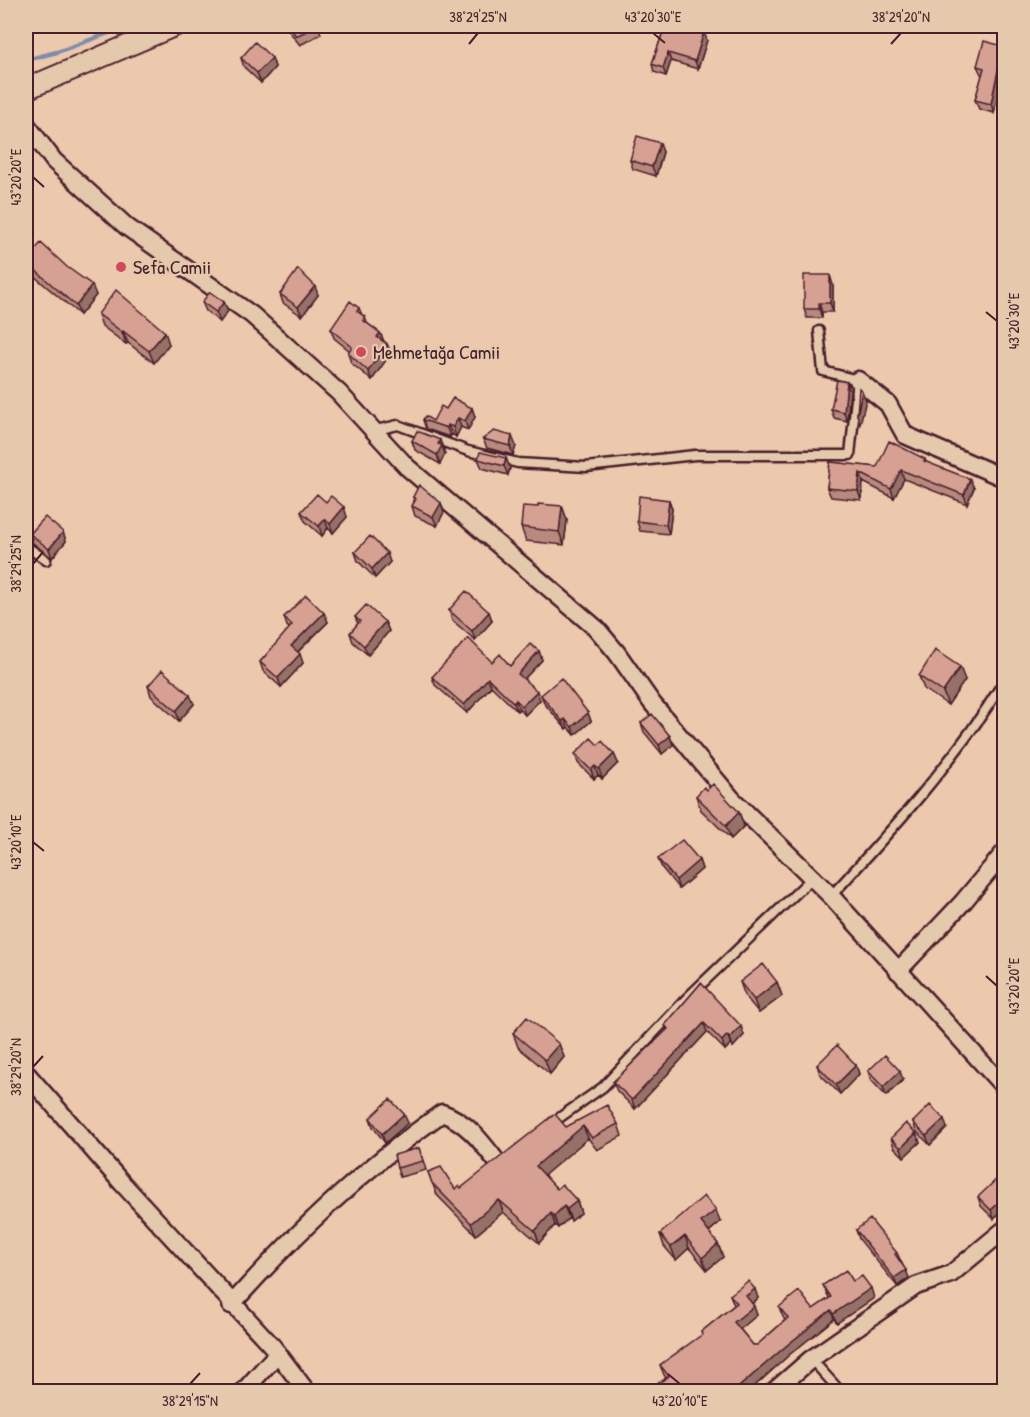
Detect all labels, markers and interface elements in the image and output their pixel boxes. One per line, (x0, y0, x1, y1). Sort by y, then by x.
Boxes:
text: 38°29'25"N (449, 6, 507, 27)
text: 43°20'30"E (625, 6, 682, 27)
text: 38°29'20"N (872, 6, 930, 27)
text: 43°20'20"E (5, 148, 26, 205)
place label: Sefa Camii (133, 253, 211, 280)
marker: Sefa Camii (114, 260, 128, 274)
text: 43°20'30"E (1003, 292, 1024, 349)
place label: Mehmetağa Camii (373, 338, 500, 365)
marker: Mehmetağa Camii (354, 345, 368, 359)
text: 38°29'25"N (5, 535, 26, 593)
text: 43°20'10"E (5, 814, 26, 870)
text: 43°20'20"E (1003, 957, 1024, 1014)
text: 38°29'20"N (5, 1038, 26, 1096)
text: 38°29'15"N (162, 1390, 218, 1411)
text: 43°20'10"E (652, 1390, 708, 1411)

